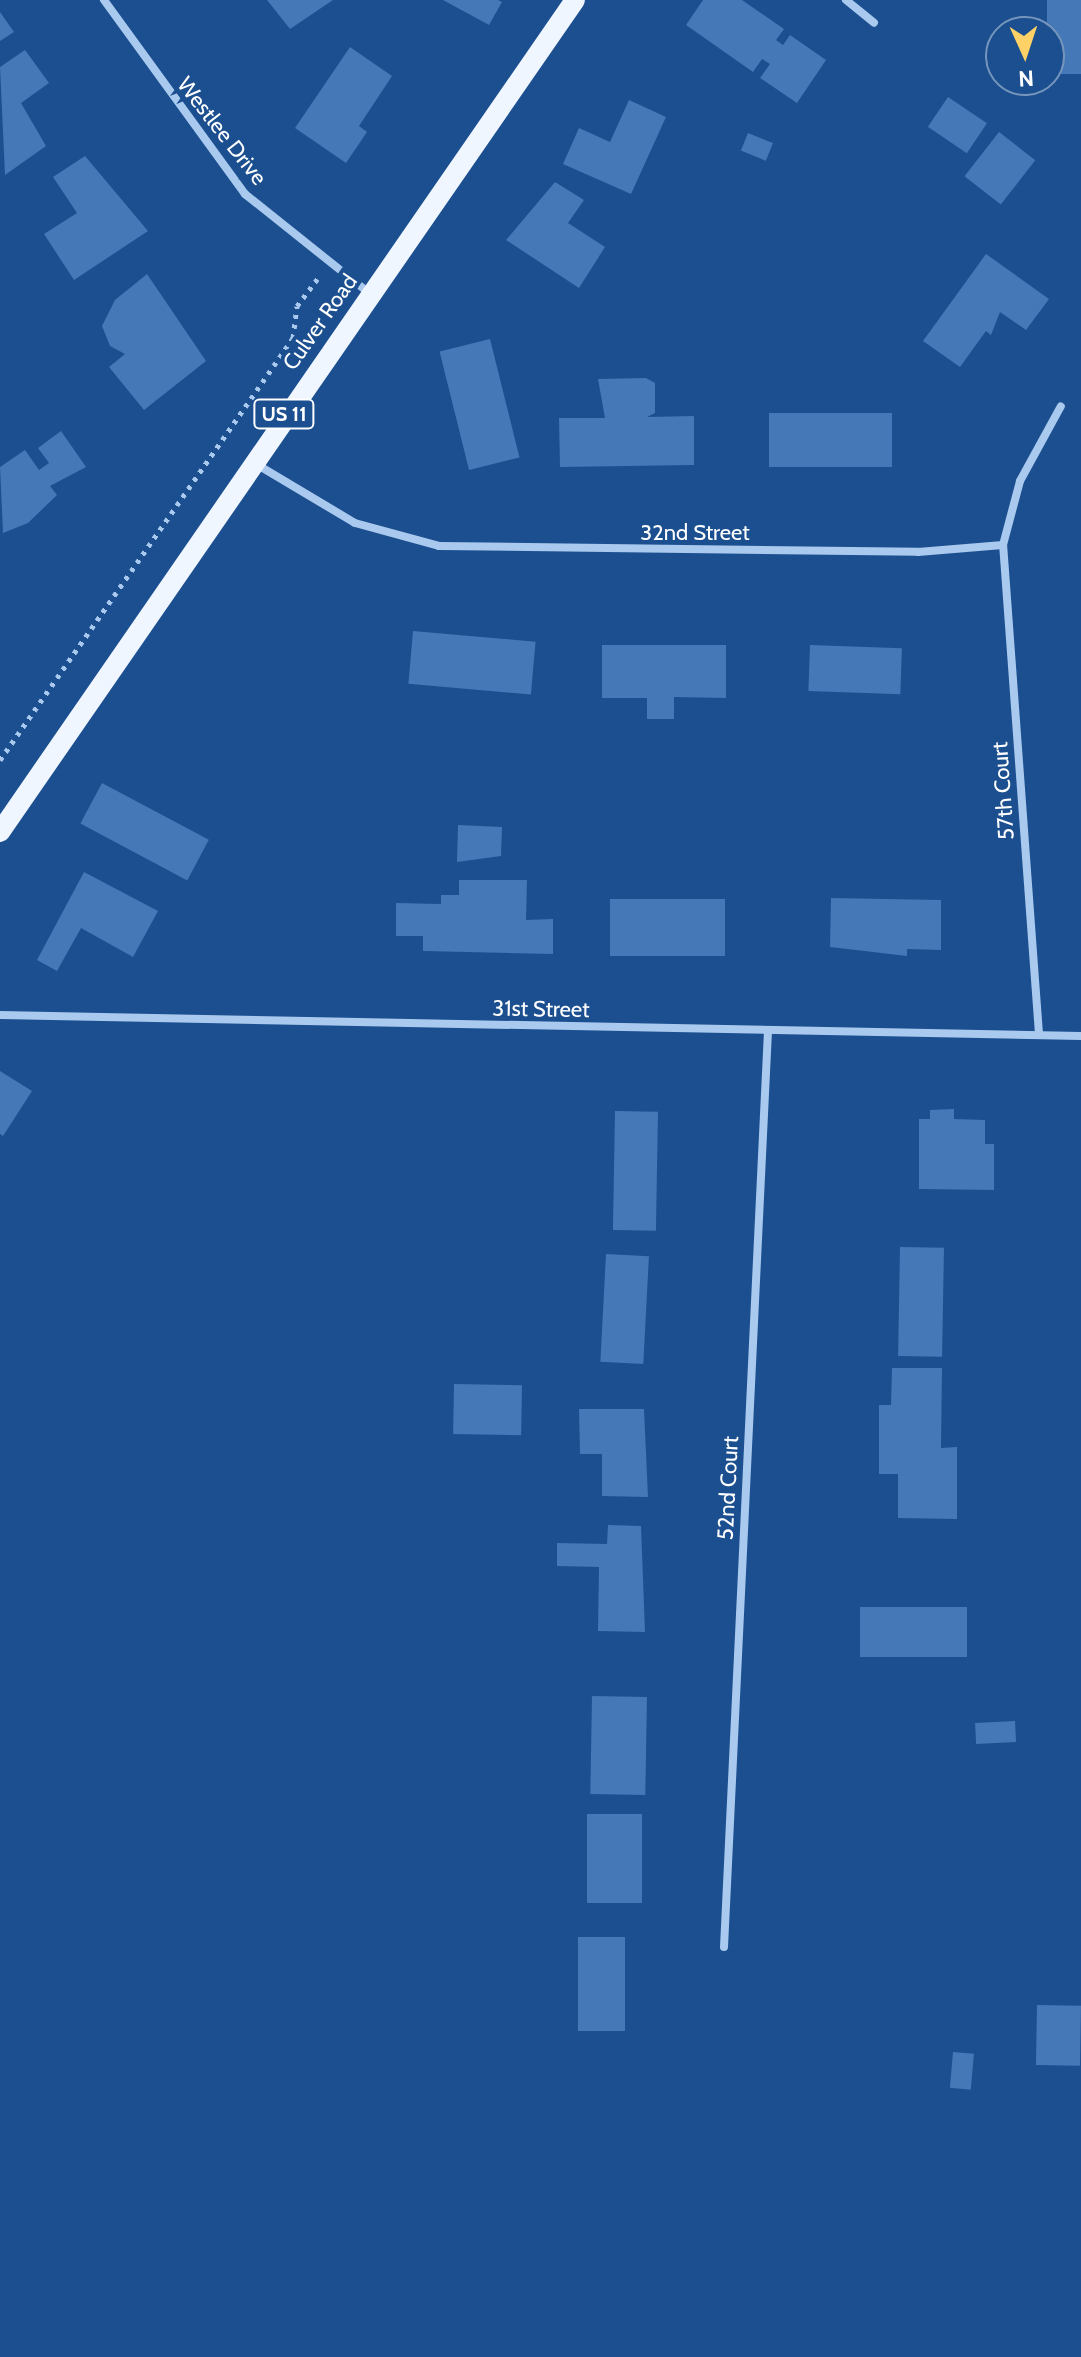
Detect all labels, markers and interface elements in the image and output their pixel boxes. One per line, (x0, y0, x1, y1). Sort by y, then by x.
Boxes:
north arrow (985, 16, 1065, 96)
text: N (1018, 65, 1035, 92)
street label: Westlee Drive (172, 72, 272, 190)
street label: Culver Road (277, 269, 363, 375)
road number: US 11 (252, 398, 316, 430)
street label: 32nd Street (640, 520, 750, 546)
street label: 57th Court (986, 741, 1020, 841)
street label: 31st Street (492, 995, 590, 1023)
street label: 52nd Court (712, 1435, 744, 1541)

